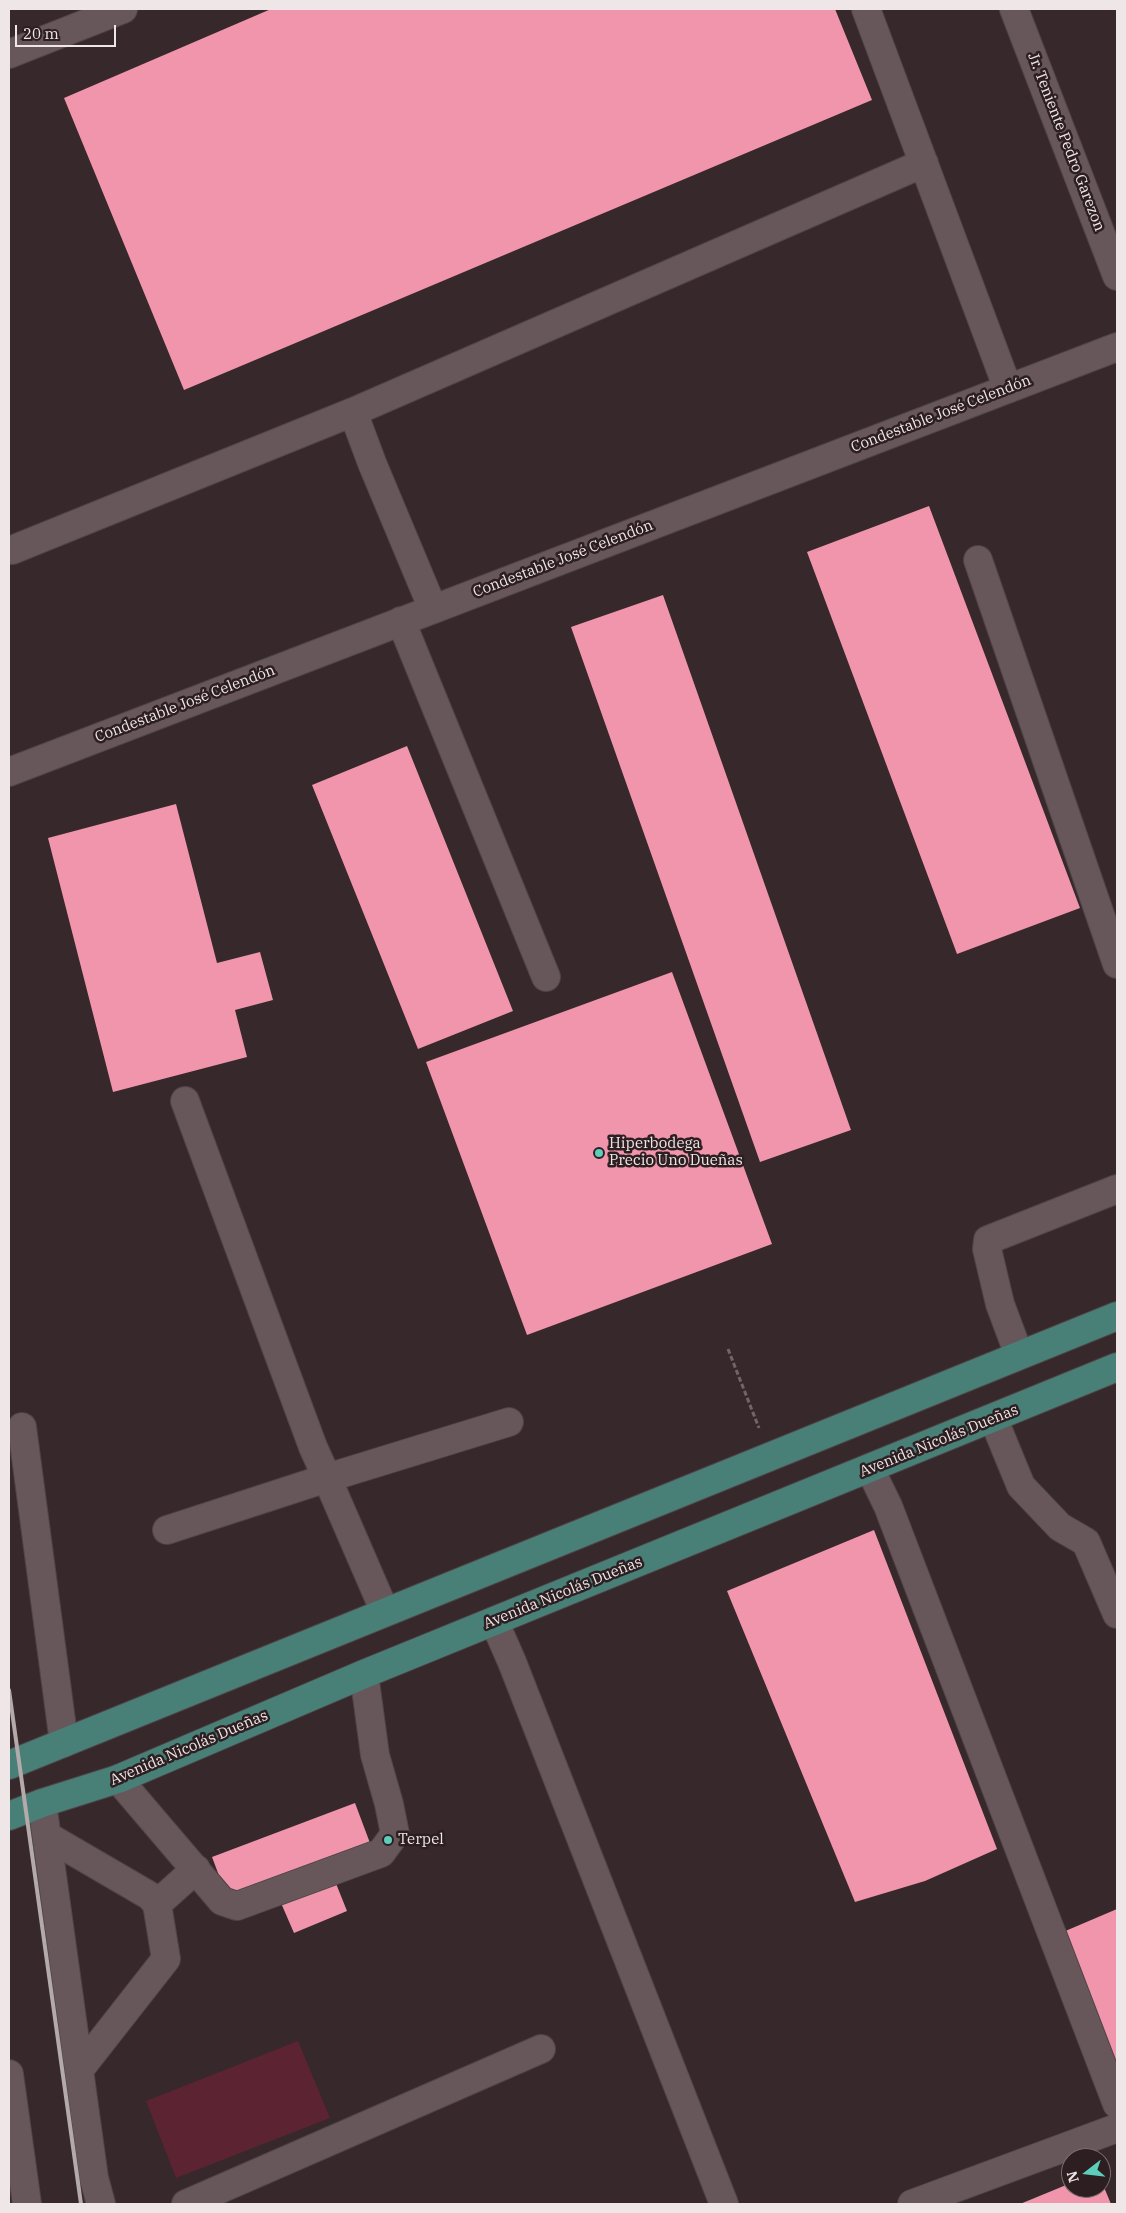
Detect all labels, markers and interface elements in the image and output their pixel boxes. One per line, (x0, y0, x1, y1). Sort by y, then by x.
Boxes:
scale bar (18, 15, 119, 47)
text: 20 m (23, 24, 59, 43)
street label: Jr. Teniente Pedro Garezon (1024, 50, 1108, 234)
street label: Condestable José Celendón (849, 371, 1033, 457)
street label: Condestable José Celendón (471, 516, 655, 602)
street label: Condestable José Celendón (93, 661, 277, 747)
place label: Hiperbodega Precio Uno Dueñas (609, 1135, 743, 1170)
marker: Hiperbodega Precio Uno Dueñas (593, 1147, 605, 1159)
street label: Avenida Nicolás Dueñas (857, 1401, 1021, 1481)
street label: Avenida Nicolás Dueñas (481, 1553, 645, 1633)
street label: Avenida Nicolás Dueñas (107, 1707, 271, 1789)
place label: Terpel (398, 1831, 444, 1849)
marker: Terpel (382, 1834, 394, 1846)
north arrow (1061, 2148, 1111, 2198)
text: N (1062, 2169, 1083, 2185)

